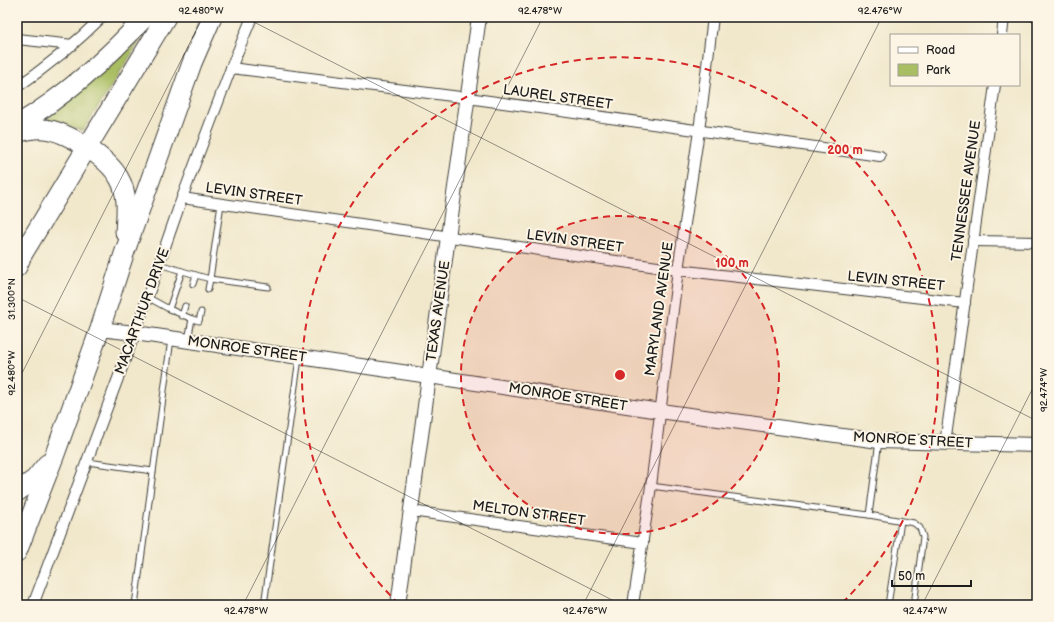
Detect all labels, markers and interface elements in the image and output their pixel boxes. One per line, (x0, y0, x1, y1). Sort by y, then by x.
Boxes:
text: 92.480°W (178, 5, 224, 17)
text: 92.478°W (518, 5, 562, 17)
text: 92.476°W (858, 5, 902, 17)
legend (890, 34, 1020, 86)
text: Road (926, 43, 955, 58)
text: Park (926, 63, 950, 78)
street label: LAUREL STREET (502, 81, 615, 113)
street label: TENNESSEE AVENUE (948, 119, 984, 263)
text: 200 m (827, 143, 863, 158)
street label: LEVIN STREET (204, 179, 304, 209)
street label: LEVIN STREET (525, 226, 625, 256)
street label: MARYLAND AVENUE (641, 241, 677, 377)
street label: MACARTHUR DRIVE (111, 245, 173, 377)
text: 100 m (715, 256, 749, 271)
street label: TEXAS AVENUE (423, 259, 453, 363)
street label: LEVIN STREET (847, 267, 946, 295)
text: 31.300°N (6, 278, 18, 320)
street label: MONROE STREET (186, 332, 308, 366)
text: 92.480°W (6, 350, 18, 396)
centre of rings (613, 368, 627, 382)
text: 92.474°W (1038, 368, 1050, 412)
street label: MONROE STREET (507, 379, 629, 415)
street label: MONROE STREET (853, 428, 974, 452)
street label: MELTON STREET (471, 497, 587, 529)
scale bar (892, 562, 971, 588)
text: 50 m (898, 569, 925, 584)
text: 92.478°W (224, 605, 268, 617)
text: 92.476°W (563, 605, 607, 617)
text: 92.474°W (903, 605, 947, 617)

